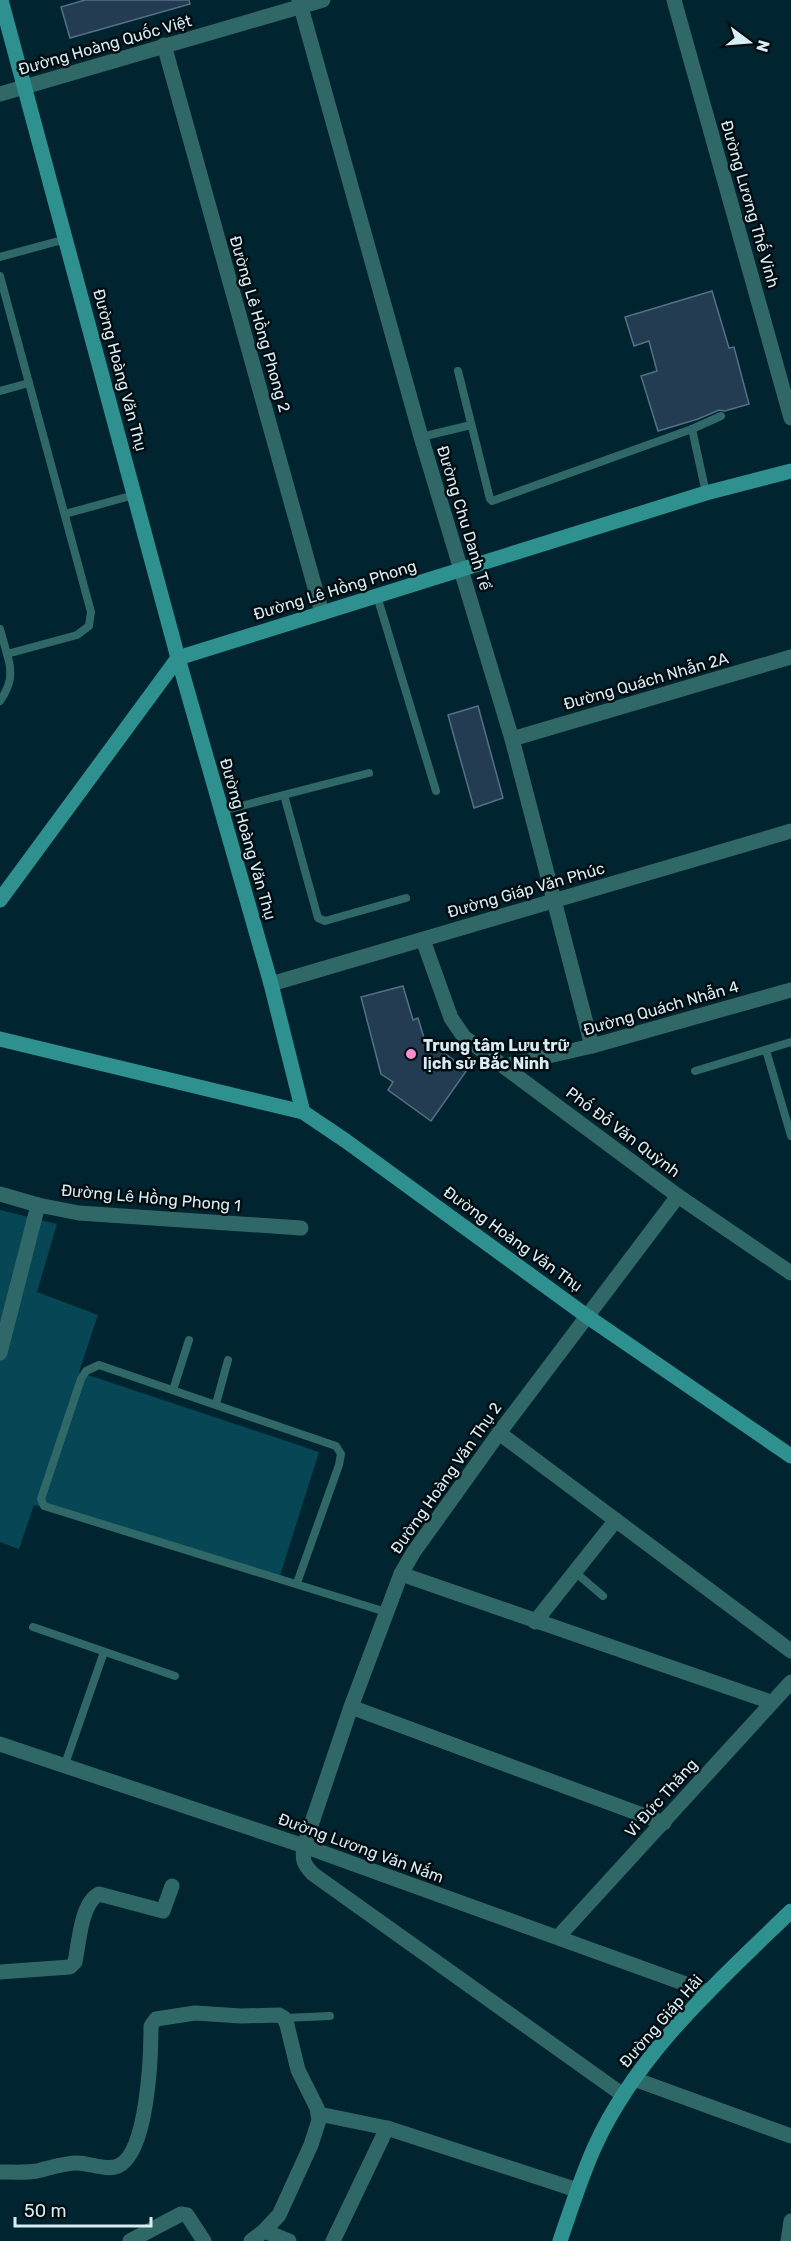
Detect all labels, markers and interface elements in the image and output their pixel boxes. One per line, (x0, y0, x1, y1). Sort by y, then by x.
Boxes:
street label: Đường Hoàng Quốc Việt (16, 10, 194, 79)
north arrow (719, 12, 779, 72)
text: N (752, 38, 774, 54)
street label: Đường Lương Thế Vinh (717, 118, 784, 290)
street label: Đường Lê Hồng Phong 2 (226, 233, 296, 414)
street label: Đường Hoàng Văn Thụ (89, 287, 151, 453)
street label: Đường Chu Danh Tể (433, 443, 495, 593)
street label: Đường Lê Hồng Phong (251, 555, 419, 624)
street label: Đường Quách Nhẫn 2A (561, 647, 731, 714)
street label: Đường Hoàng Văn Thụ (216, 756, 280, 922)
street label: Đường Giáp Văn Phúc (445, 858, 607, 922)
street label: Đường Quách Nhẫn 4 (581, 975, 741, 1039)
place label: Trung tâm Lưu trữ lịch sử Bắc Ninh (423, 1036, 569, 1073)
marker: Trung tâm Lưu trữ lịch sử Bắc Ninh (404, 1047, 418, 1061)
street label: Phố Đỗ Văn Quỳnh (562, 1082, 685, 1181)
street label: Đường Lê Hồng Phong 1 (60, 1179, 242, 1215)
street label: Đường Hoàng Văn Thụ (440, 1182, 586, 1296)
street label: Đường Hoàng Văn Thụ 2 (387, 1399, 505, 1557)
street label: Vi Đức Thăng (621, 1755, 701, 1841)
street label: Đường Lương Văn Nắm (276, 1808, 447, 1887)
street label: Đường Giáp Hải (616, 1971, 706, 2071)
scale bar (15, 2190, 152, 2228)
text: 50 m (24, 2200, 67, 2222)

